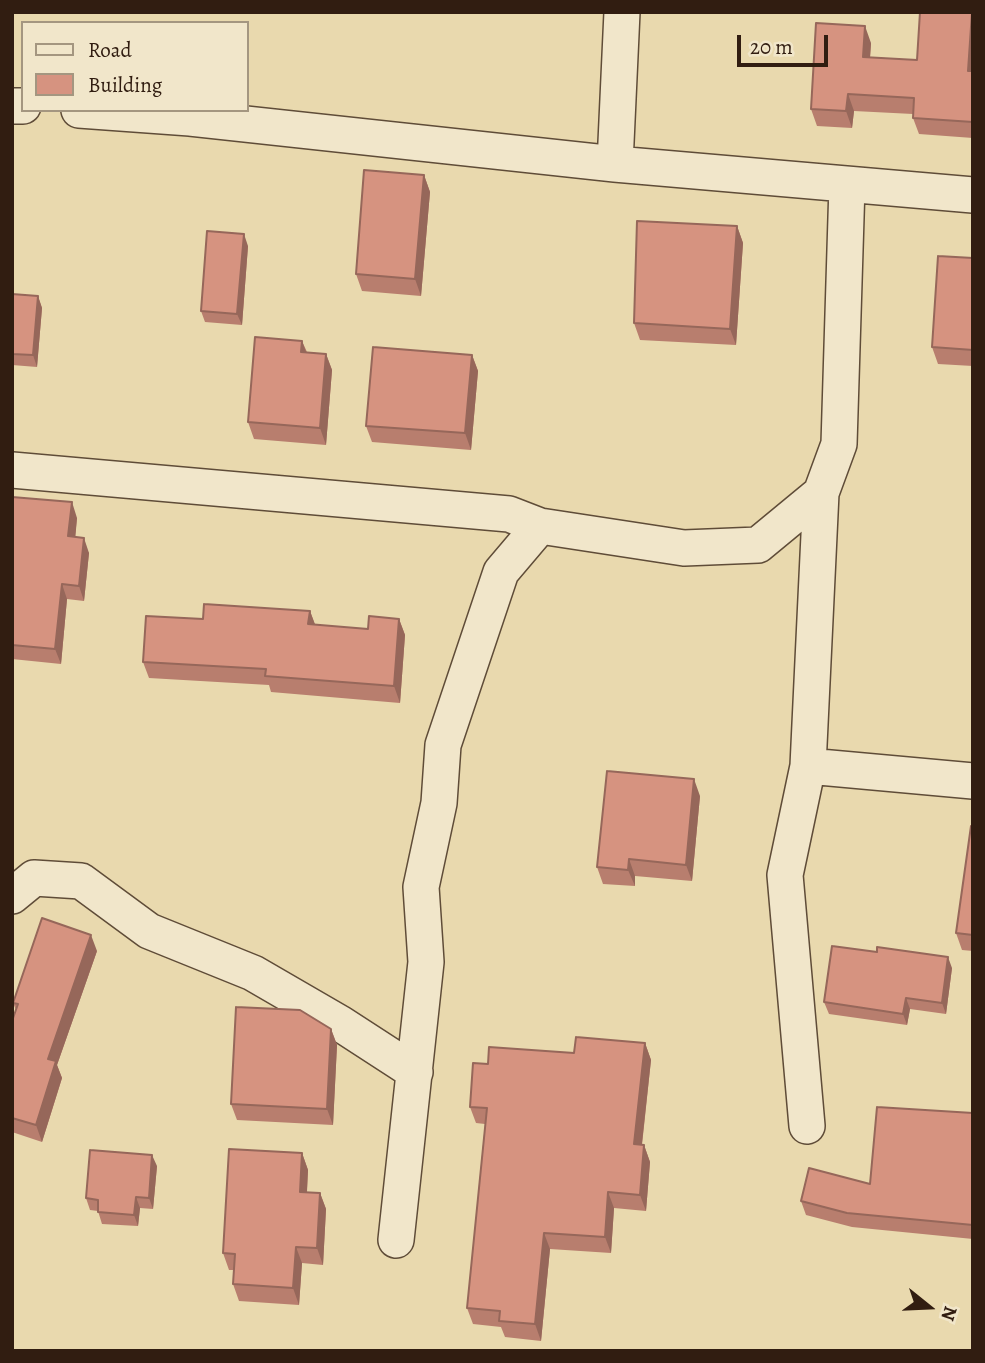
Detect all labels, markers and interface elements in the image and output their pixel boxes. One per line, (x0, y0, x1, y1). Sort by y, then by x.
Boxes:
legend (21, 21, 248, 112)
scale bar (740, 21, 831, 65)
text: 20 m (750, 33, 793, 61)
text: Road (88, 36, 132, 64)
text: Building (88, 71, 162, 99)
north arrow (894, 1272, 964, 1342)
text: N (934, 1303, 963, 1324)

